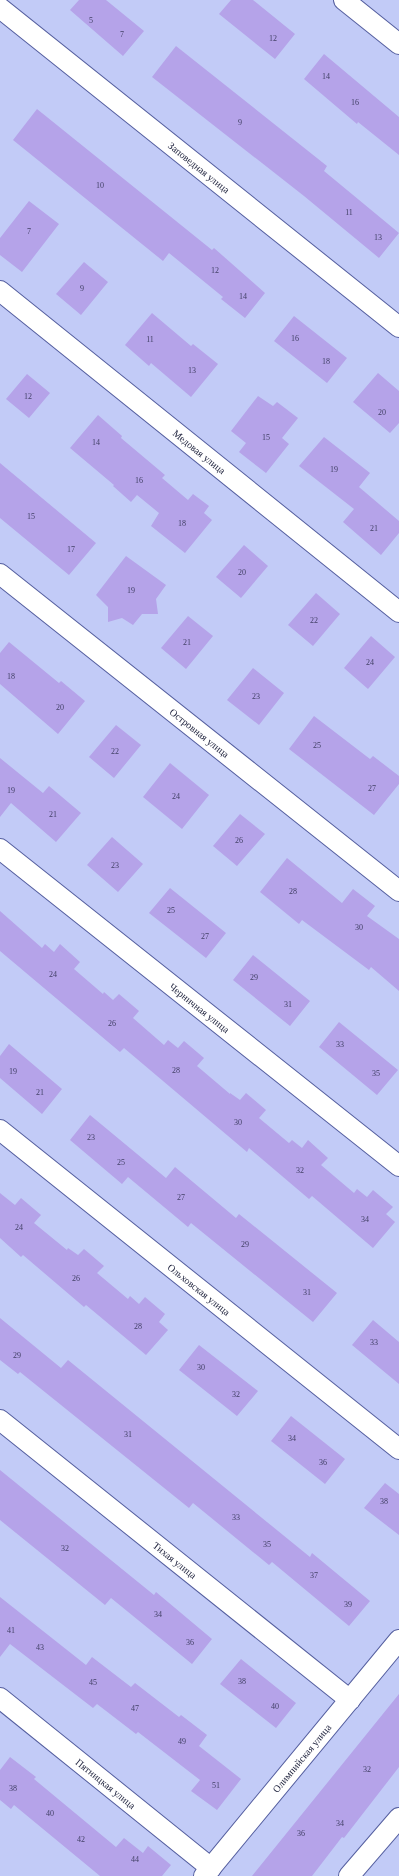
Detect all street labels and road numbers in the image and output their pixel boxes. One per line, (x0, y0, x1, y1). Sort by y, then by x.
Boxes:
street label: Заповедная улица (166, 139, 232, 195)
street label: Медовая улица (171, 427, 228, 476)
street label: Островная улица (168, 706, 232, 760)
street label: Черничная улица (168, 981, 232, 1035)
street label: Ольховская улица (166, 1261, 233, 1318)
street label: Тихая улица (151, 1539, 199, 1581)
street label: Олимпийская улица (270, 1721, 333, 1795)
street label: Пятницкая улица (74, 1756, 138, 1811)

